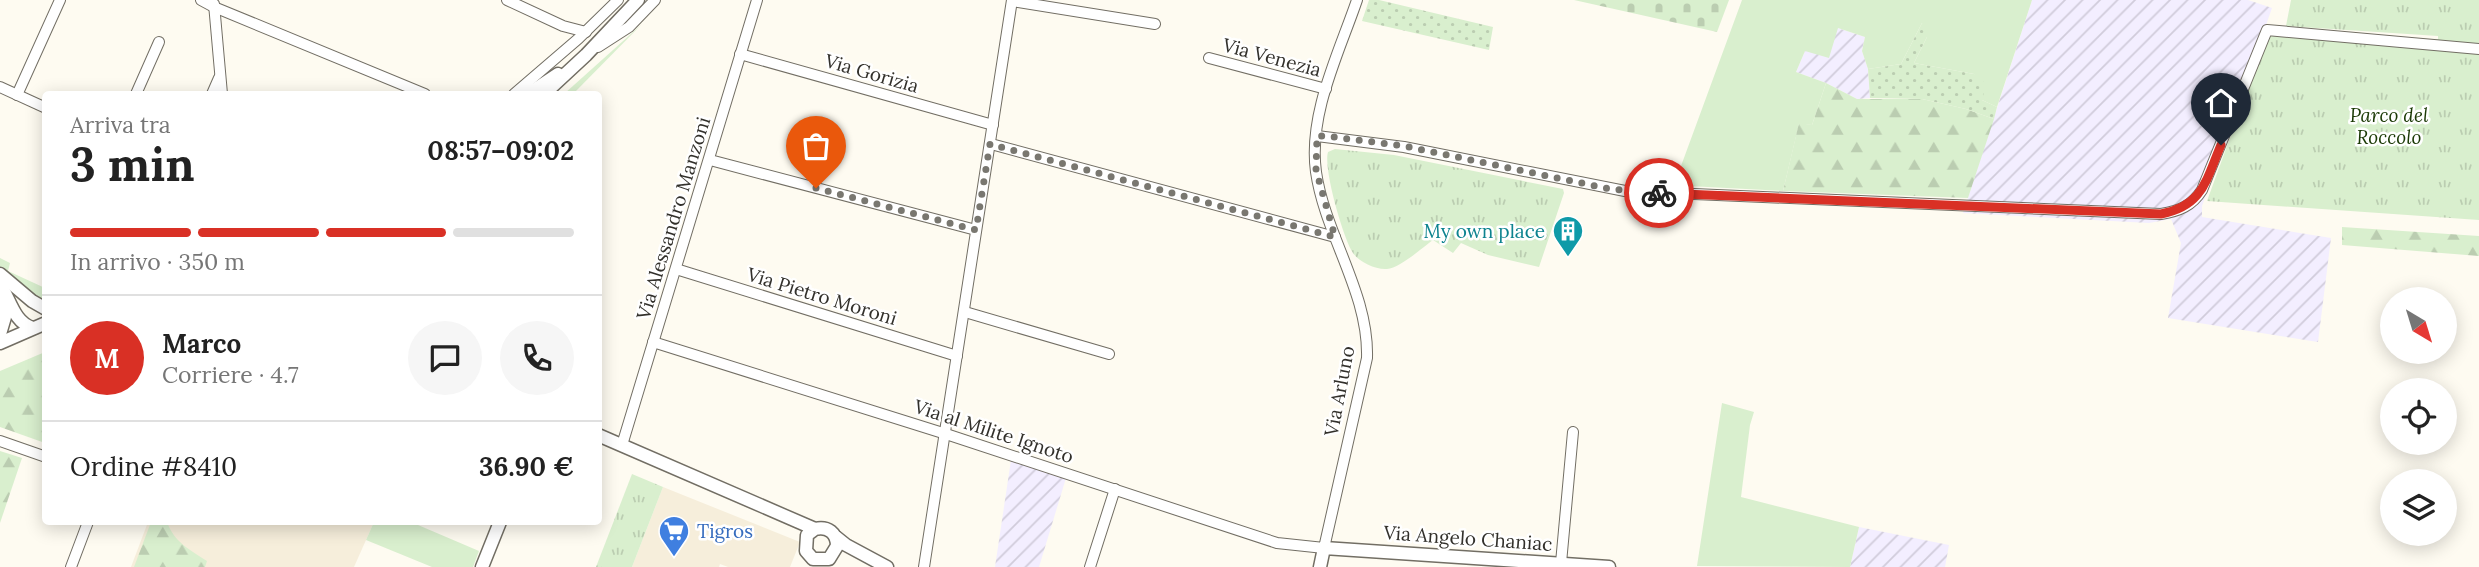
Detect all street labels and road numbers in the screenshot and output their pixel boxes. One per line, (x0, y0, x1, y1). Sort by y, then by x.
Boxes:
street label: Via Venezia (1219, 32, 1324, 82)
street label: Via Gorizia (821, 48, 922, 98)
street label: Via Alessandro Manzoni (630, 114, 715, 323)
street label: Via Pietro Moroni (743, 262, 900, 330)
street label: Via Arluno (1318, 344, 1360, 439)
street label: Via al Milite Ignoto (910, 394, 1077, 468)
street label: Via Angelo Chaniac (1382, 520, 1553, 556)

